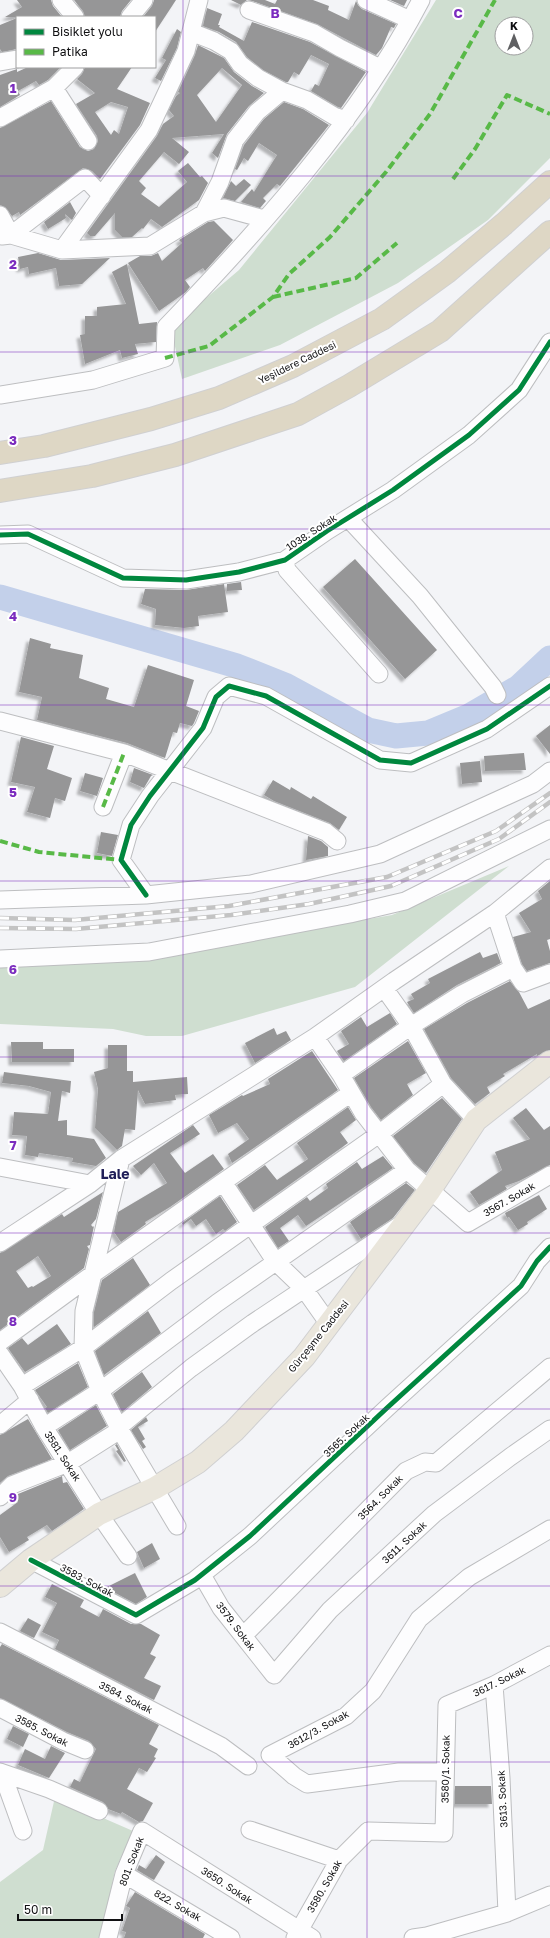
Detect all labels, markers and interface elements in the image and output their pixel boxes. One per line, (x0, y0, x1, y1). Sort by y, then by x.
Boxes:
text: B (270, 5, 280, 21)
text: C (453, 5, 463, 21)
legend (16, 16, 156, 68)
north arrow (494, 16, 534, 56)
text: K (510, 19, 518, 32)
text: Bisiklet yolu (52, 24, 123, 39)
text: Patika (52, 44, 88, 59)
text: 1 (10, 80, 17, 96)
text: 2 (9, 256, 17, 272)
street label: Yeşildere Caddesi (256, 338, 338, 386)
text: 3 (9, 432, 17, 448)
street label: 1038. Sokak (284, 511, 339, 553)
text: 4 (9, 608, 17, 624)
text: 5 (9, 784, 17, 800)
text: 6 (9, 961, 17, 977)
text: 7 (9, 1137, 17, 1153)
district label: Lale (100, 1165, 130, 1182)
street label: 3567. Sokak (481, 1179, 537, 1219)
street label: Gürçeşme Caddesi (285, 1298, 351, 1374)
text: 8 (9, 1313, 17, 1329)
street label: 3565. Sokak (321, 1411, 372, 1459)
street label: 3581. Sokak (42, 1429, 84, 1484)
street label: 3564. Sokak (355, 1472, 405, 1522)
text: 9 (9, 1489, 17, 1505)
street label: 3611. Sokak (379, 1518, 429, 1566)
street label: 3583. Sokak (58, 1561, 116, 1599)
street label: 3579. Sokak (214, 1599, 258, 1653)
street label: 3617. Sokak (471, 1663, 527, 1699)
street label: 3584. Sokak (97, 1678, 155, 1716)
street label: 3612/3. Sokak (285, 1707, 351, 1751)
street label: 3585. Sokak (13, 1711, 71, 1749)
street label: 3580/1. Sokak (438, 1734, 452, 1803)
street label: 3613. Sokak (494, 1770, 509, 1828)
street label: 801. Sokak (116, 1834, 146, 1887)
street label: 3580. Sokak (304, 1857, 344, 1914)
street label: 3650. Sokak (199, 1864, 255, 1906)
street label: 822. Sokak (152, 1887, 204, 1923)
scale bar (18, 1896, 122, 1922)
text: 50 m (24, 1902, 52, 1917)

